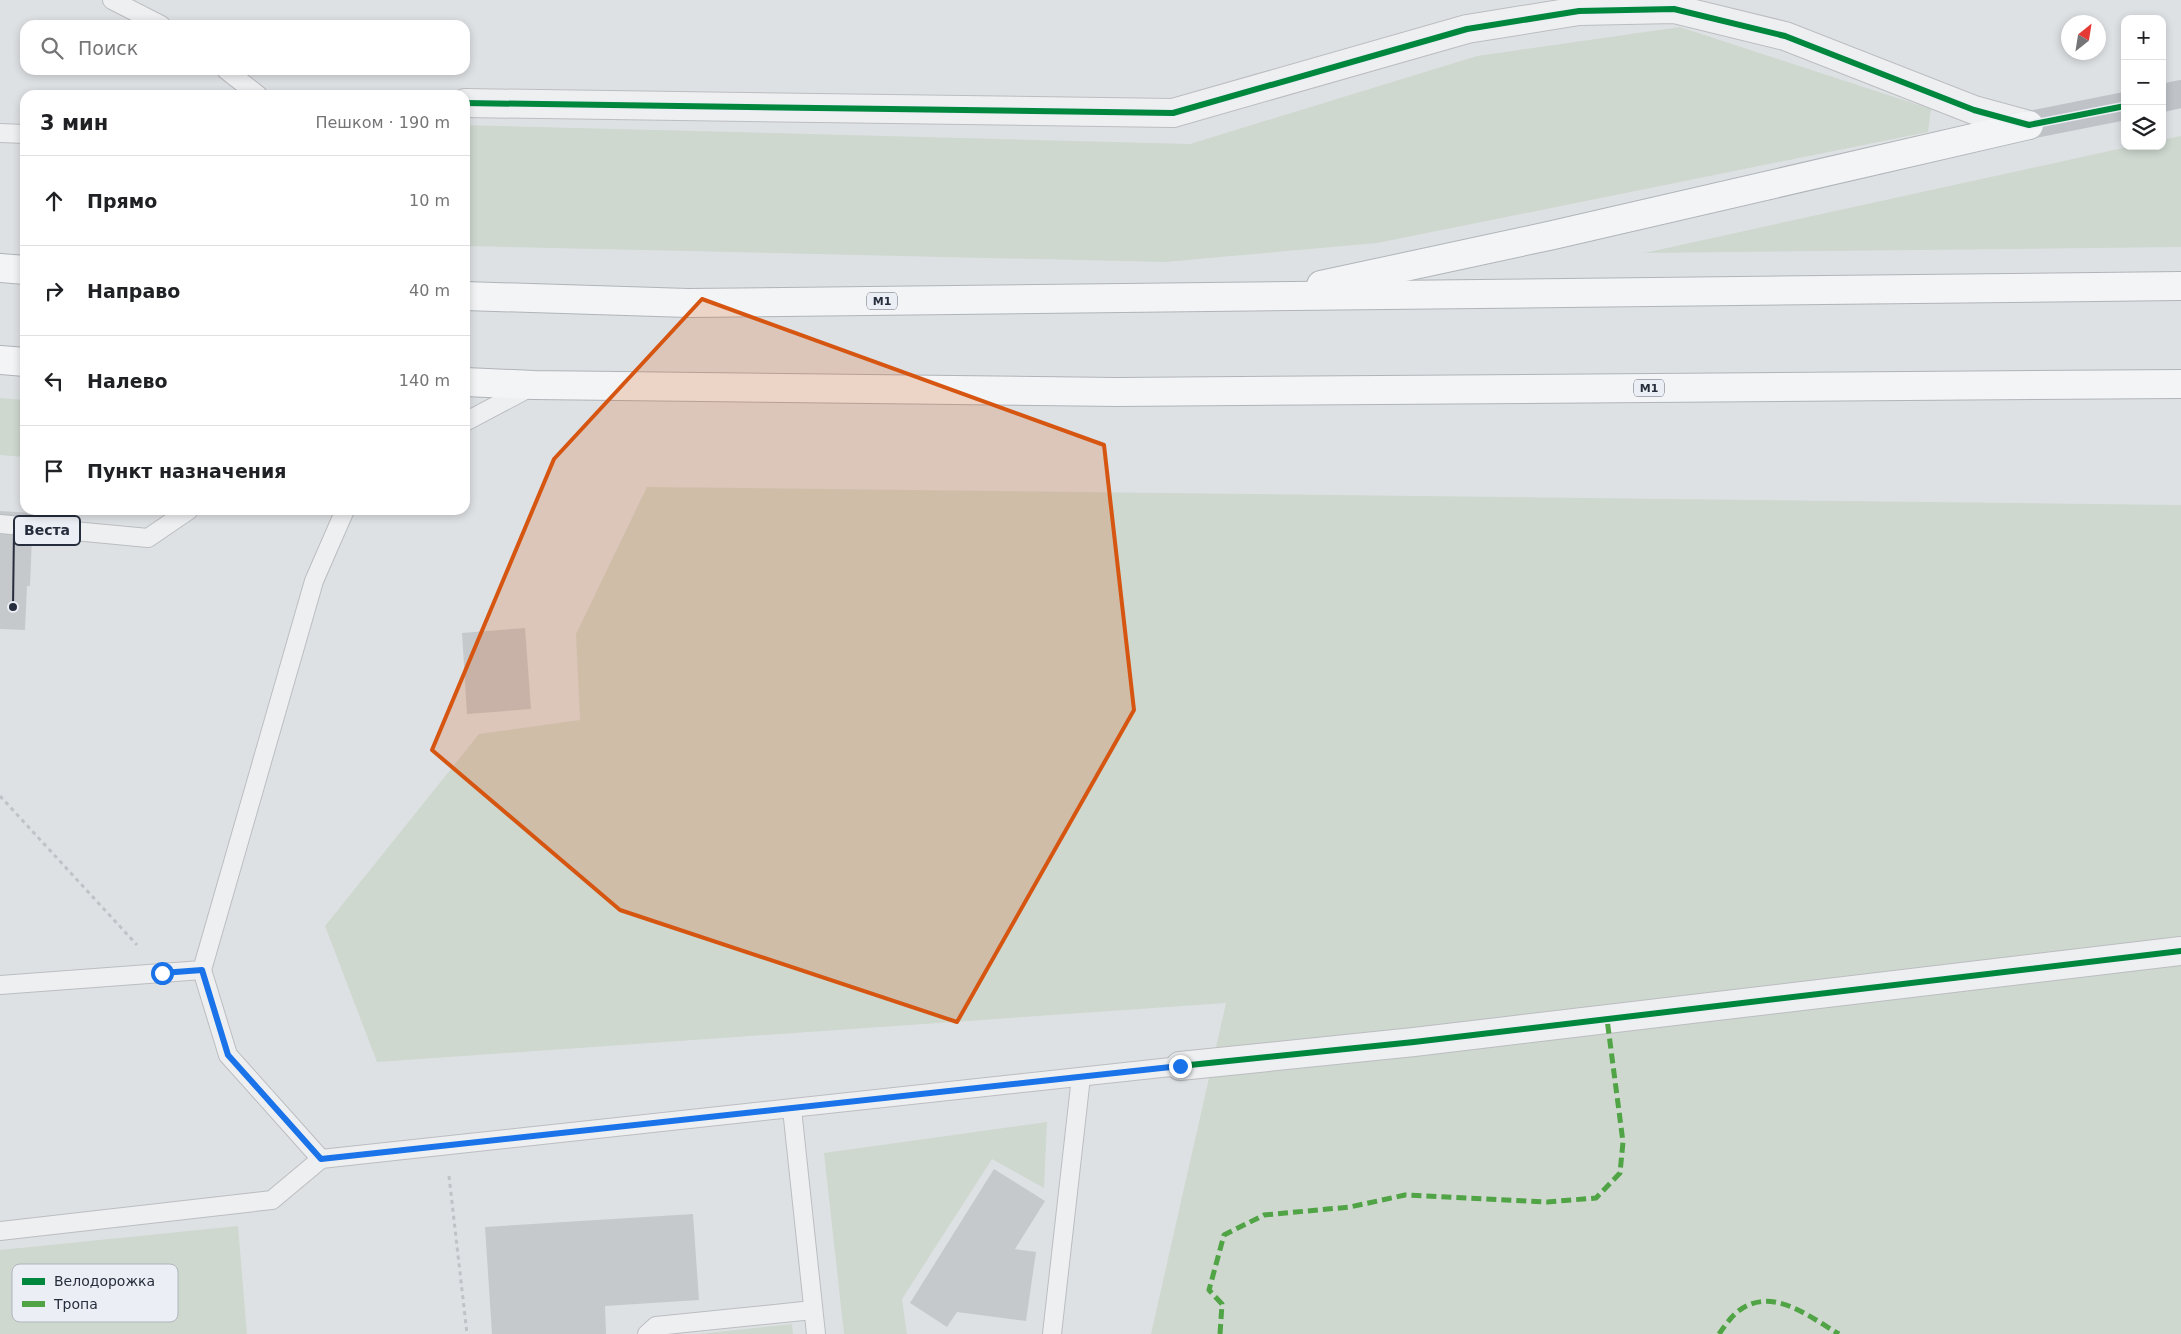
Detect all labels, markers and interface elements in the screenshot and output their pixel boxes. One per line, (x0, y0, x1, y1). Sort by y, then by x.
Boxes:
north arrow (2061, 15, 2106, 60)
map controls (2121, 15, 2166, 150)
button: + (2121, 15, 2166, 60)
search box (20, 20, 470, 75)
icon: search (38, 34, 66, 62)
text: Поиск (78, 37, 138, 59)
button: − (2121, 60, 2166, 105)
button: layers (2121, 105, 2166, 150)
text: 3 мин (40, 111, 108, 135)
text: Пешком · 190 m (315, 113, 450, 132)
icon: ahead (40, 187, 68, 215)
text: Прямо (87, 190, 157, 212)
text: 10 m (409, 191, 450, 210)
icon: right (40, 277, 68, 305)
text: Направо (87, 280, 180, 302)
text: 40 m (409, 281, 450, 300)
road number: М1 (867, 292, 897, 310)
icon: left (40, 367, 68, 395)
text: Налево (87, 370, 168, 392)
text: 140 m (399, 371, 450, 390)
road number: М1 (1634, 379, 1664, 396)
icon: arrive (40, 457, 68, 485)
text: Пункт назначения (87, 460, 286, 482)
callout: Веста (14, 516, 80, 545)
text: Веста (24, 522, 70, 538)
route start (151, 962, 174, 985)
route end (1169, 1055, 1192, 1078)
legend (12, 1264, 178, 1322)
text: Велодорожка (54, 1273, 155, 1289)
text: Тропа (53, 1296, 98, 1312)

